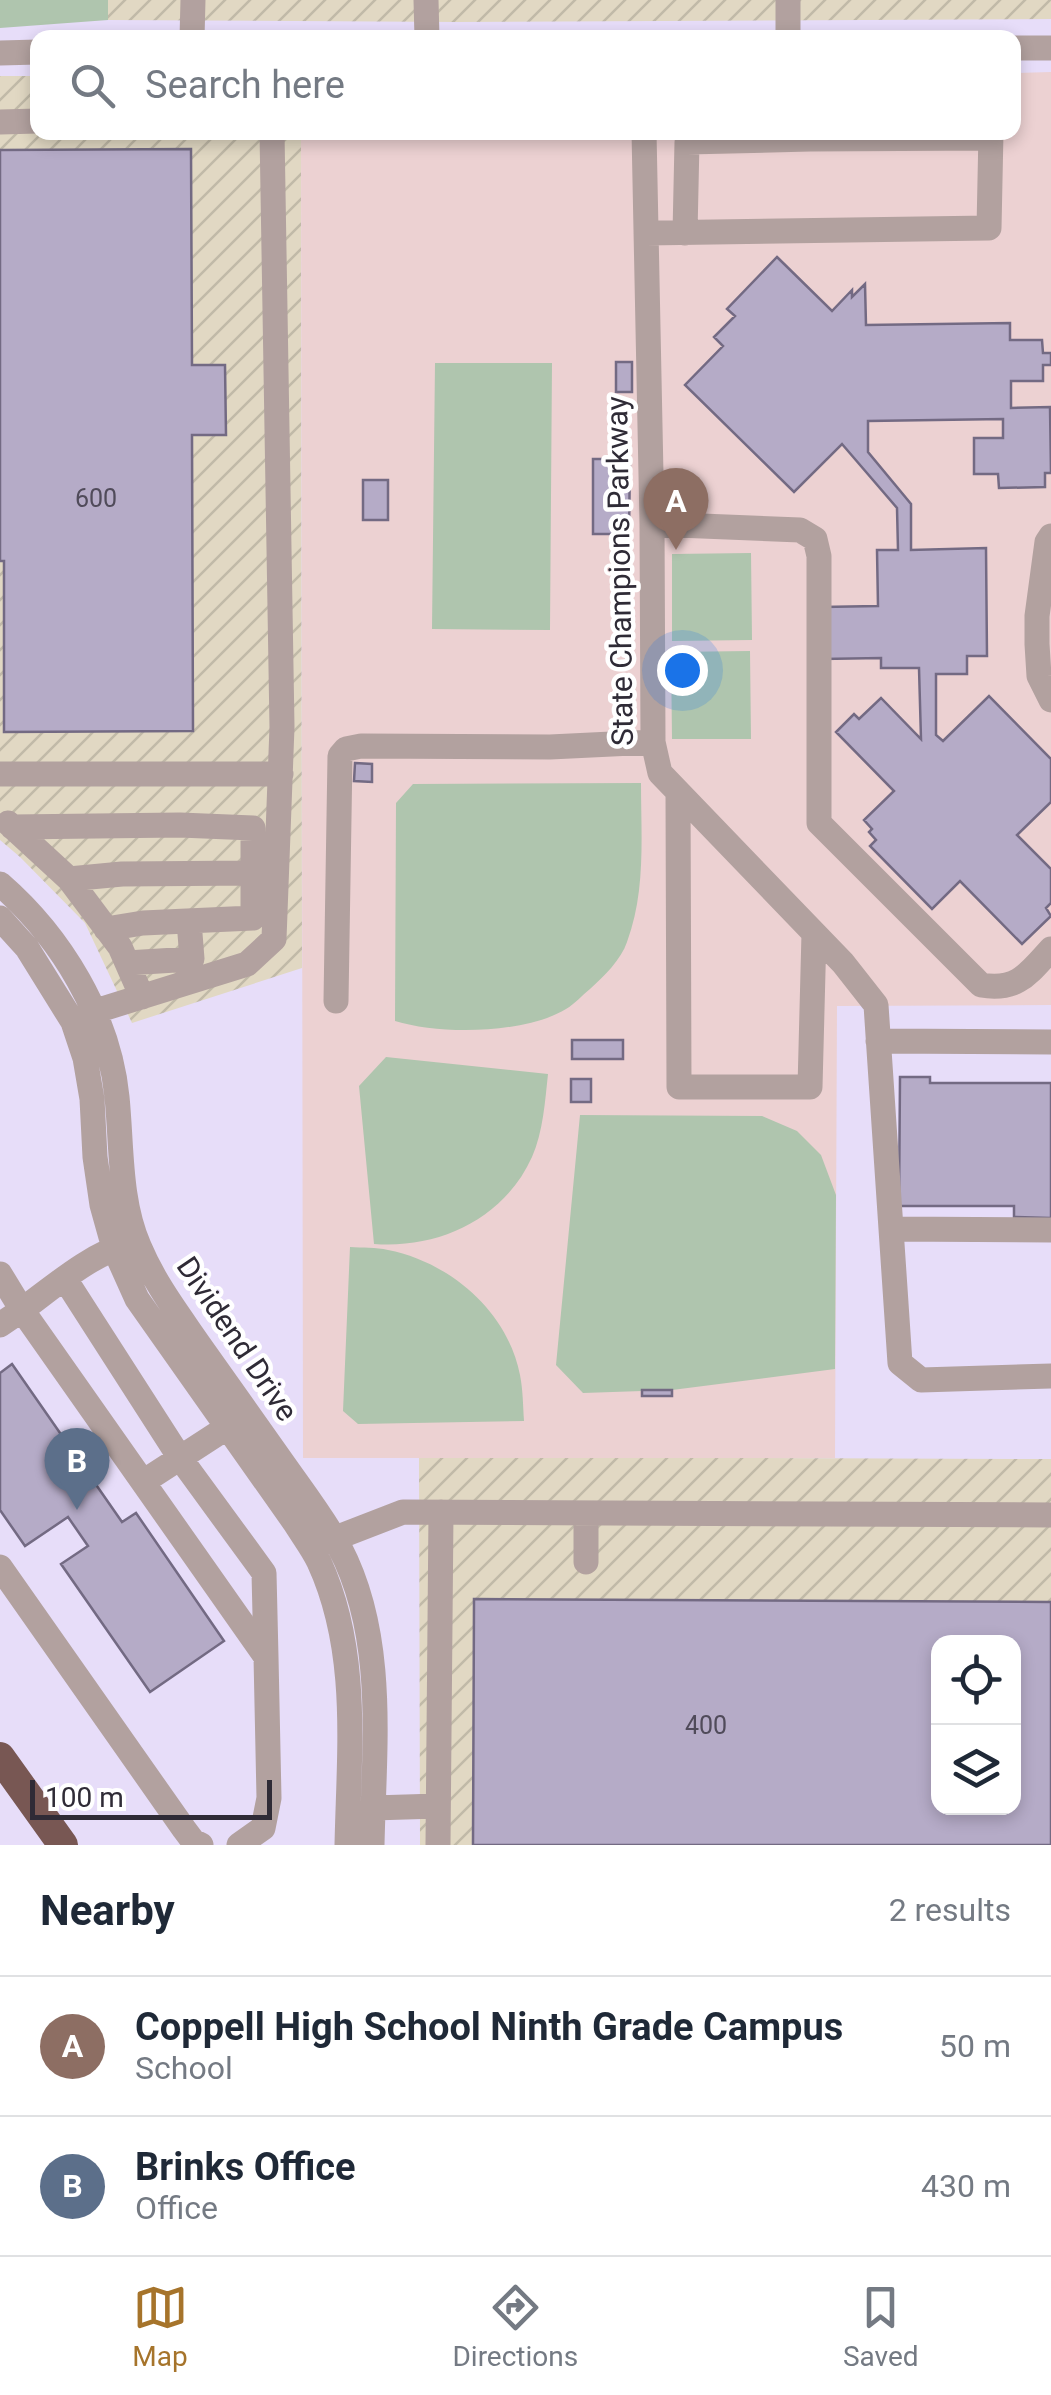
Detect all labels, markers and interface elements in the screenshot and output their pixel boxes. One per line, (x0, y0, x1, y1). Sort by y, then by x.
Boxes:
search box (30, 30, 1021, 140)
icon: search (65, 58, 120, 113)
text: Search here (145, 63, 345, 107)
street label: State Champions Parkway (599, 396, 640, 746)
pin: A (644, 468, 708, 550)
house number: 600 (75, 484, 117, 513)
your location (657, 645, 708, 696)
street label: Dividend Drive (170, 1250, 305, 1427)
pin: B (44, 1428, 110, 1510)
map controls (931, 1635, 1021, 1815)
button: locate (931, 1635, 1021, 1725)
house number: 400 (685, 1711, 727, 1740)
button: layers (931, 1725, 1021, 1815)
scale bar (30, 1775, 272, 1820)
text: 100 m (45, 1781, 124, 1814)
text: Nearby (40, 1886, 175, 1935)
text: 2 results (889, 1891, 1011, 1929)
text: Coppell High School Ninth Grade Campus (135, 2005, 843, 2049)
text: A (62, 2027, 83, 2065)
text: 50 m (939, 2027, 1011, 2065)
text: School (135, 2049, 233, 2087)
text: Brinks Office (135, 2145, 356, 2189)
text: B (62, 2167, 83, 2205)
text: 430 m (921, 2167, 1011, 2205)
text: Office (135, 2189, 218, 2227)
tab: Map (132, 2280, 188, 2373)
tab: Directions (452, 2280, 578, 2373)
tab: Saved (843, 2280, 919, 2373)

